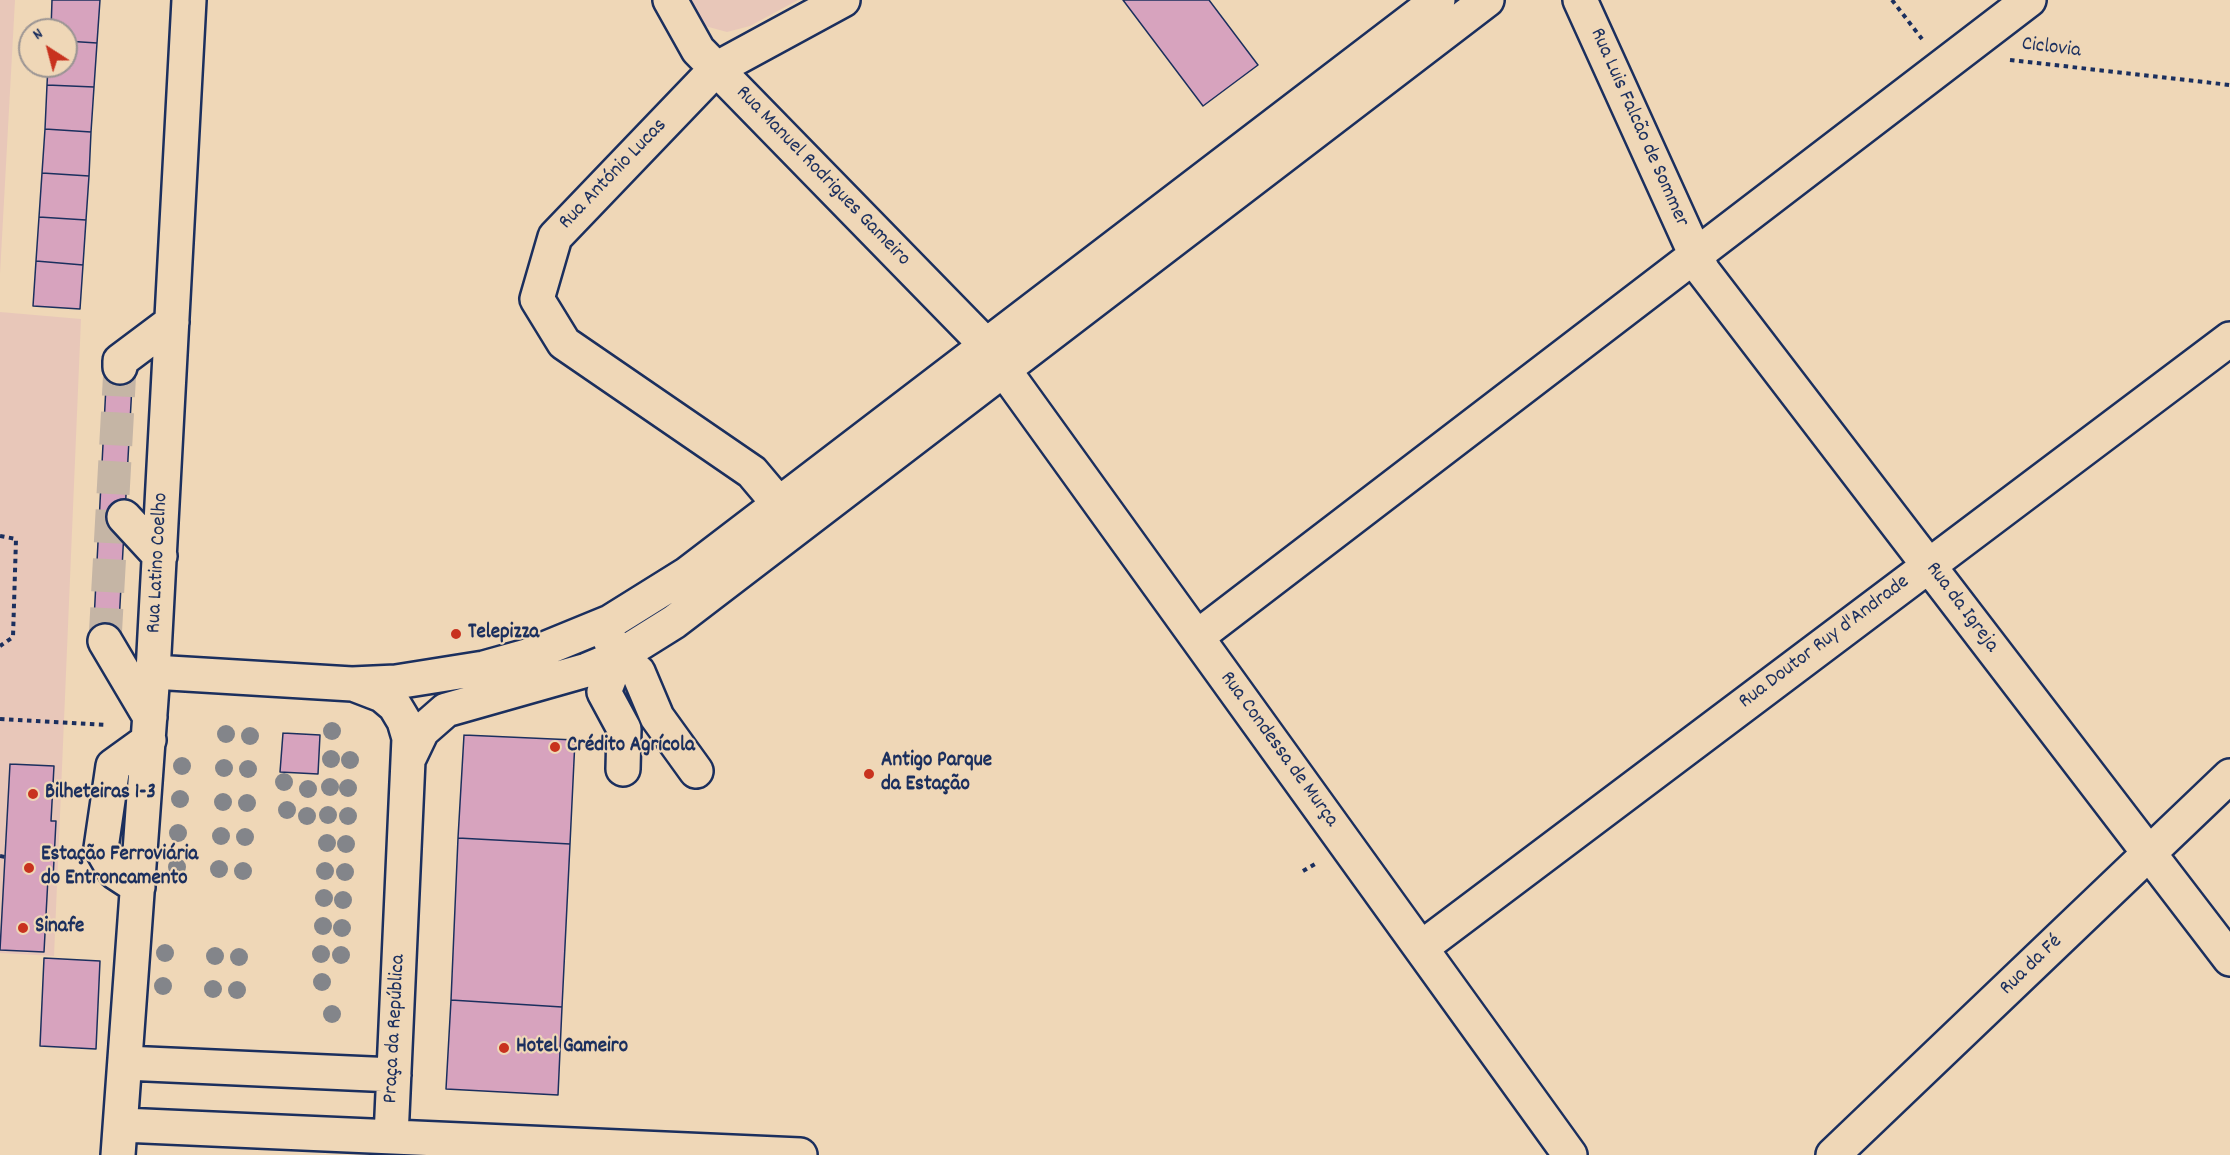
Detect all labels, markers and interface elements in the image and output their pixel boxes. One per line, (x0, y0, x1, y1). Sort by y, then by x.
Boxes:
north arrow (18, 18, 78, 78)
text: N (28, 23, 48, 46)
street label: Rua Luis Falcão de Sommer (1583, 25, 1693, 231)
street label: Ciclovia (2020, 33, 2082, 65)
street label: Rua Manuel Rodrigues Gameiro (729, 82, 915, 272)
street label: Rua António Lucas (555, 114, 673, 236)
street label: Rua Latino Coelho (143, 492, 175, 634)
street label: Rua da Igreja (1919, 558, 2003, 658)
street label: Rua Doutor Ruy d'Andrade (1735, 571, 1915, 715)
place label: Telepizza (468, 621, 539, 647)
marker: Telepizza (449, 627, 463, 641)
street label: Rua Condessa de Murça (1213, 667, 1343, 833)
place label: Crédito Agrícola (567, 734, 695, 760)
marker: Crédito Agrícola (548, 740, 562, 754)
place label: Antigo Parque da Estação (881, 749, 992, 799)
marker: Antigo Parque da Estação (862, 767, 876, 781)
place label: Bilheteiras 1-3 (45, 781, 156, 807)
marker: Bilheteiras 1-3 (26, 787, 40, 801)
place label: Estação Ferroviária do Entroncamento (41, 843, 198, 893)
marker: Estação Ferroviária do Entroncamento (22, 861, 36, 875)
place label: Sinafe (35, 915, 84, 941)
marker: Sinafe (16, 921, 30, 935)
street label: Rua da Fé (1996, 930, 2068, 1002)
street label: Praça da República (380, 954, 412, 1104)
place label: Hotel Gameiro (516, 1035, 628, 1061)
marker: Hotel Gameiro (497, 1041, 511, 1055)

